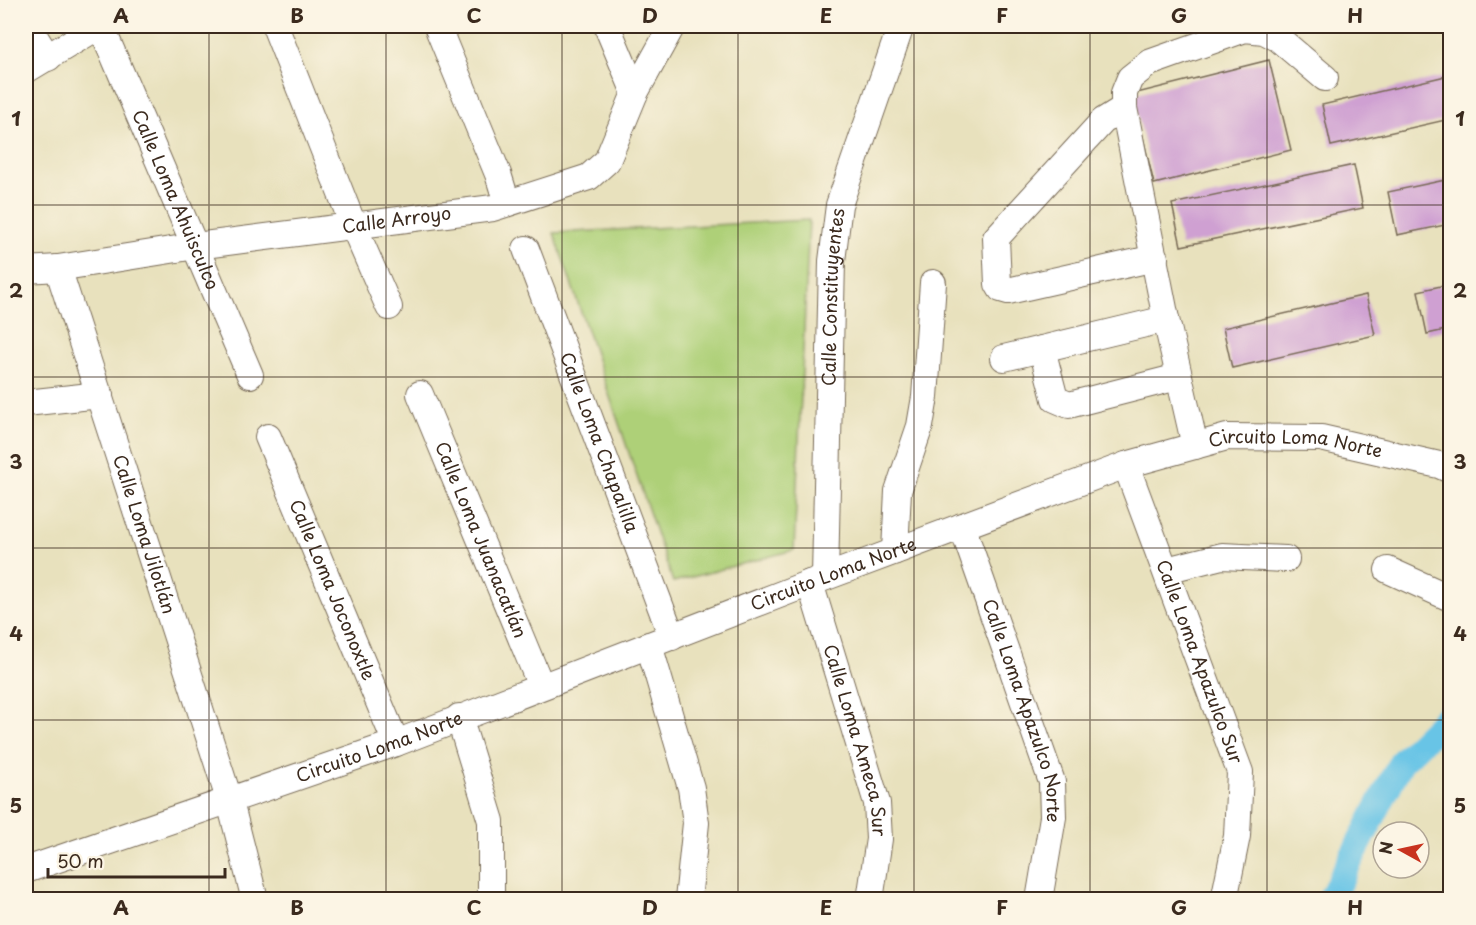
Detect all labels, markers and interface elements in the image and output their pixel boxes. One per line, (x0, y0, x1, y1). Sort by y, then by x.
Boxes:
text: A (113, 0, 129, 30)
text: B (290, 0, 304, 30)
text: C (466, 0, 482, 30)
text: D (642, 0, 658, 30)
text: E (820, 0, 832, 30)
text: F (996, 0, 1008, 30)
text: G (1171, 0, 1187, 30)
text: H (1347, 0, 1363, 30)
text: 1 (11, 103, 21, 133)
text: 1 (1455, 103, 1465, 133)
street label: Calle Loma Ahuisculco (126, 105, 227, 293)
street label: Calle Arroyo (340, 198, 452, 239)
street label: Calle Constituyentes (814, 207, 850, 386)
text: 2 (9, 275, 23, 305)
text: 2 (1453, 275, 1467, 305)
street label: Calle Loma Chapalilla (554, 348, 647, 537)
street label: Circuito Loma Norte (1205, 422, 1385, 464)
street label: Calle Loma Juanacatlán (429, 437, 535, 642)
text: 3 (9, 446, 23, 476)
text: 3 (1453, 446, 1467, 476)
street label: Calle Loma Jilotlán (107, 451, 184, 617)
street label: Calle Loma Joconoxtle (284, 495, 383, 684)
street label: Circuito Loma Norte (746, 530, 920, 617)
street label: Calle Loma Apazulco Sur (1150, 556, 1251, 768)
street label: Calle Loma Apazulco Norte (977, 595, 1068, 825)
text: 4 (9, 618, 23, 648)
text: 4 (1453, 618, 1467, 648)
street label: Calle Loma Ameca Sur (817, 641, 894, 837)
street label: Circuito Loma Norte (292, 704, 466, 788)
text: 5 (10, 790, 22, 820)
text: 5 (1454, 790, 1466, 820)
north arrow (1371, 820, 1431, 880)
text: N (1372, 840, 1398, 856)
scale bar (48, 841, 225, 879)
text: 50 m (57, 847, 104, 874)
text: A (113, 892, 129, 922)
text: B (290, 892, 304, 922)
text: C (466, 892, 482, 922)
text: D (642, 892, 658, 922)
text: E (820, 892, 832, 922)
text: F (996, 892, 1008, 922)
text: G (1171, 892, 1187, 922)
text: H (1347, 892, 1363, 922)

